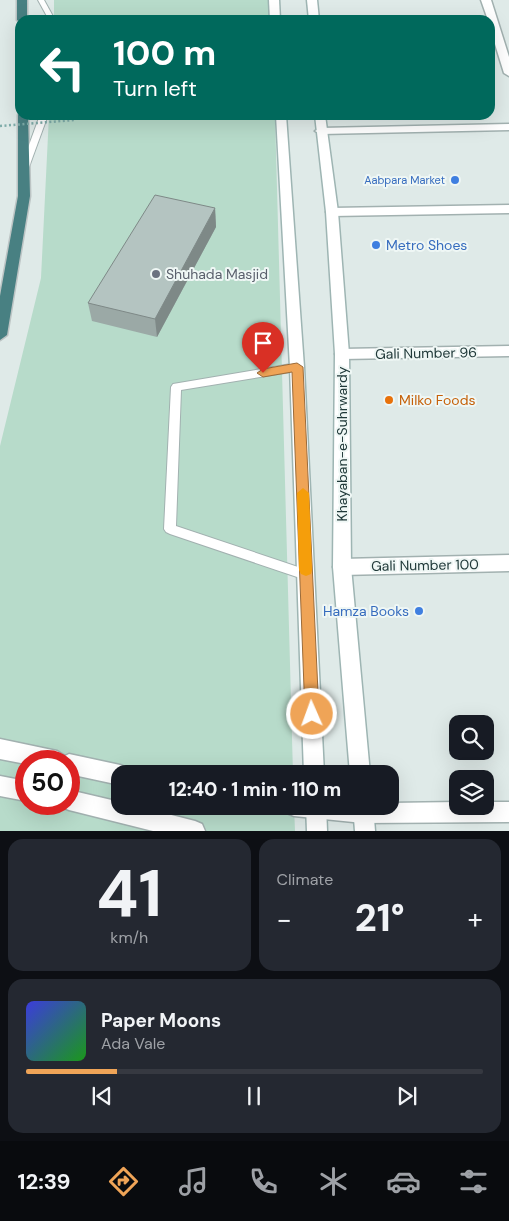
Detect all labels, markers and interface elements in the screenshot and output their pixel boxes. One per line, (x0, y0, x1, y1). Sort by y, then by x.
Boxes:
text: 100 m (113, 30, 216, 76)
icon: left (30, 35, 95, 100)
text: Turn left (113, 74, 197, 103)
place label: Aabpara Market (364, 173, 445, 187)
marker: Aabpara Market (449, 174, 461, 186)
place label: Metro Shoes (386, 236, 467, 254)
marker: Metro Shoes (370, 239, 382, 251)
place label: Shuhada Masjid (166, 265, 268, 283)
marker: Shuhada Masjid (150, 268, 162, 280)
pin (242, 322, 284, 373)
icon: arrive (249, 329, 277, 357)
street label: Gali Number 96 (375, 343, 477, 363)
street label: Khayaban-e-Suhrwardy (333, 366, 351, 522)
place label: Milko Foods (399, 391, 475, 409)
marker: Milko Foods (383, 394, 395, 406)
street label: Gali Number 100 (371, 555, 479, 575)
place label: Hamza Books (323, 602, 409, 620)
marker: Hamza Books (413, 605, 425, 617)
position arrow (285, 687, 337, 739)
map controls (449, 715, 494, 815)
button: search (449, 715, 494, 760)
speed limit sign: 50 (15, 750, 80, 815)
button: layers (449, 770, 494, 815)
text: 12:40 · 1 min · 110 m (169, 777, 341, 802)
text: 41 (96, 852, 162, 936)
text: Climate (277, 869, 333, 890)
text: 21° (355, 893, 405, 943)
text: − (277, 901, 292, 938)
text: + (468, 901, 483, 938)
text: km/h (110, 927, 148, 948)
text: Paper Moons (101, 1008, 221, 1033)
text: Ada Vale (101, 1033, 165, 1054)
icon: previous (88, 1082, 116, 1110)
icon: pause (240, 1082, 268, 1110)
icon: next (393, 1082, 421, 1110)
icon: directions (106, 1164, 141, 1199)
icon: music (176, 1164, 211, 1199)
icon: phone (246, 1164, 281, 1199)
icon: climate (316, 1164, 351, 1199)
icon: car (386, 1164, 421, 1199)
icon: filters (456, 1164, 491, 1199)
text: 12:39 (18, 1167, 71, 1196)

